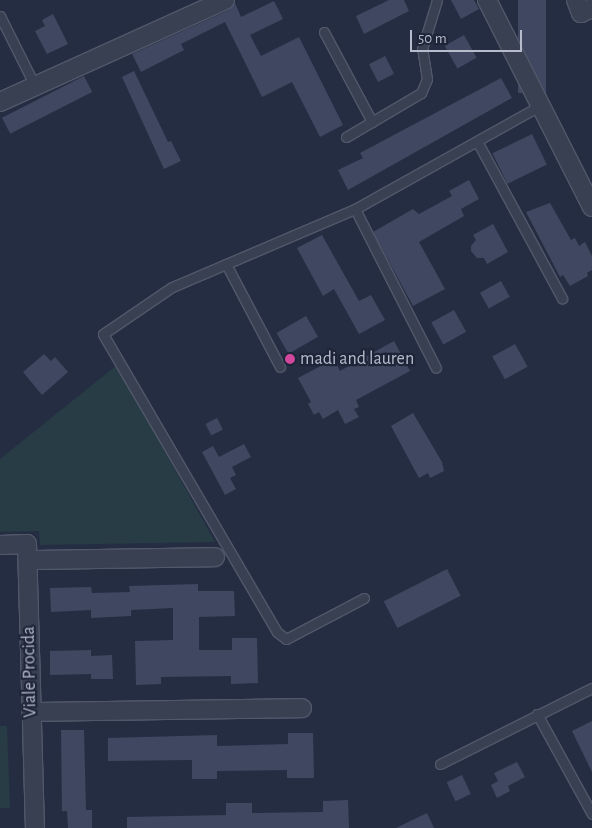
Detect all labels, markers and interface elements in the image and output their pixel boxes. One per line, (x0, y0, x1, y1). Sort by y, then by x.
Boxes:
scale bar (412, 20, 524, 52)
text: 50 m (418, 31, 447, 46)
place label: madi and lauren (300, 348, 414, 370)
marker: madi and lauren (284, 353, 296, 365)
street label: Viale Procida (18, 626, 42, 718)

